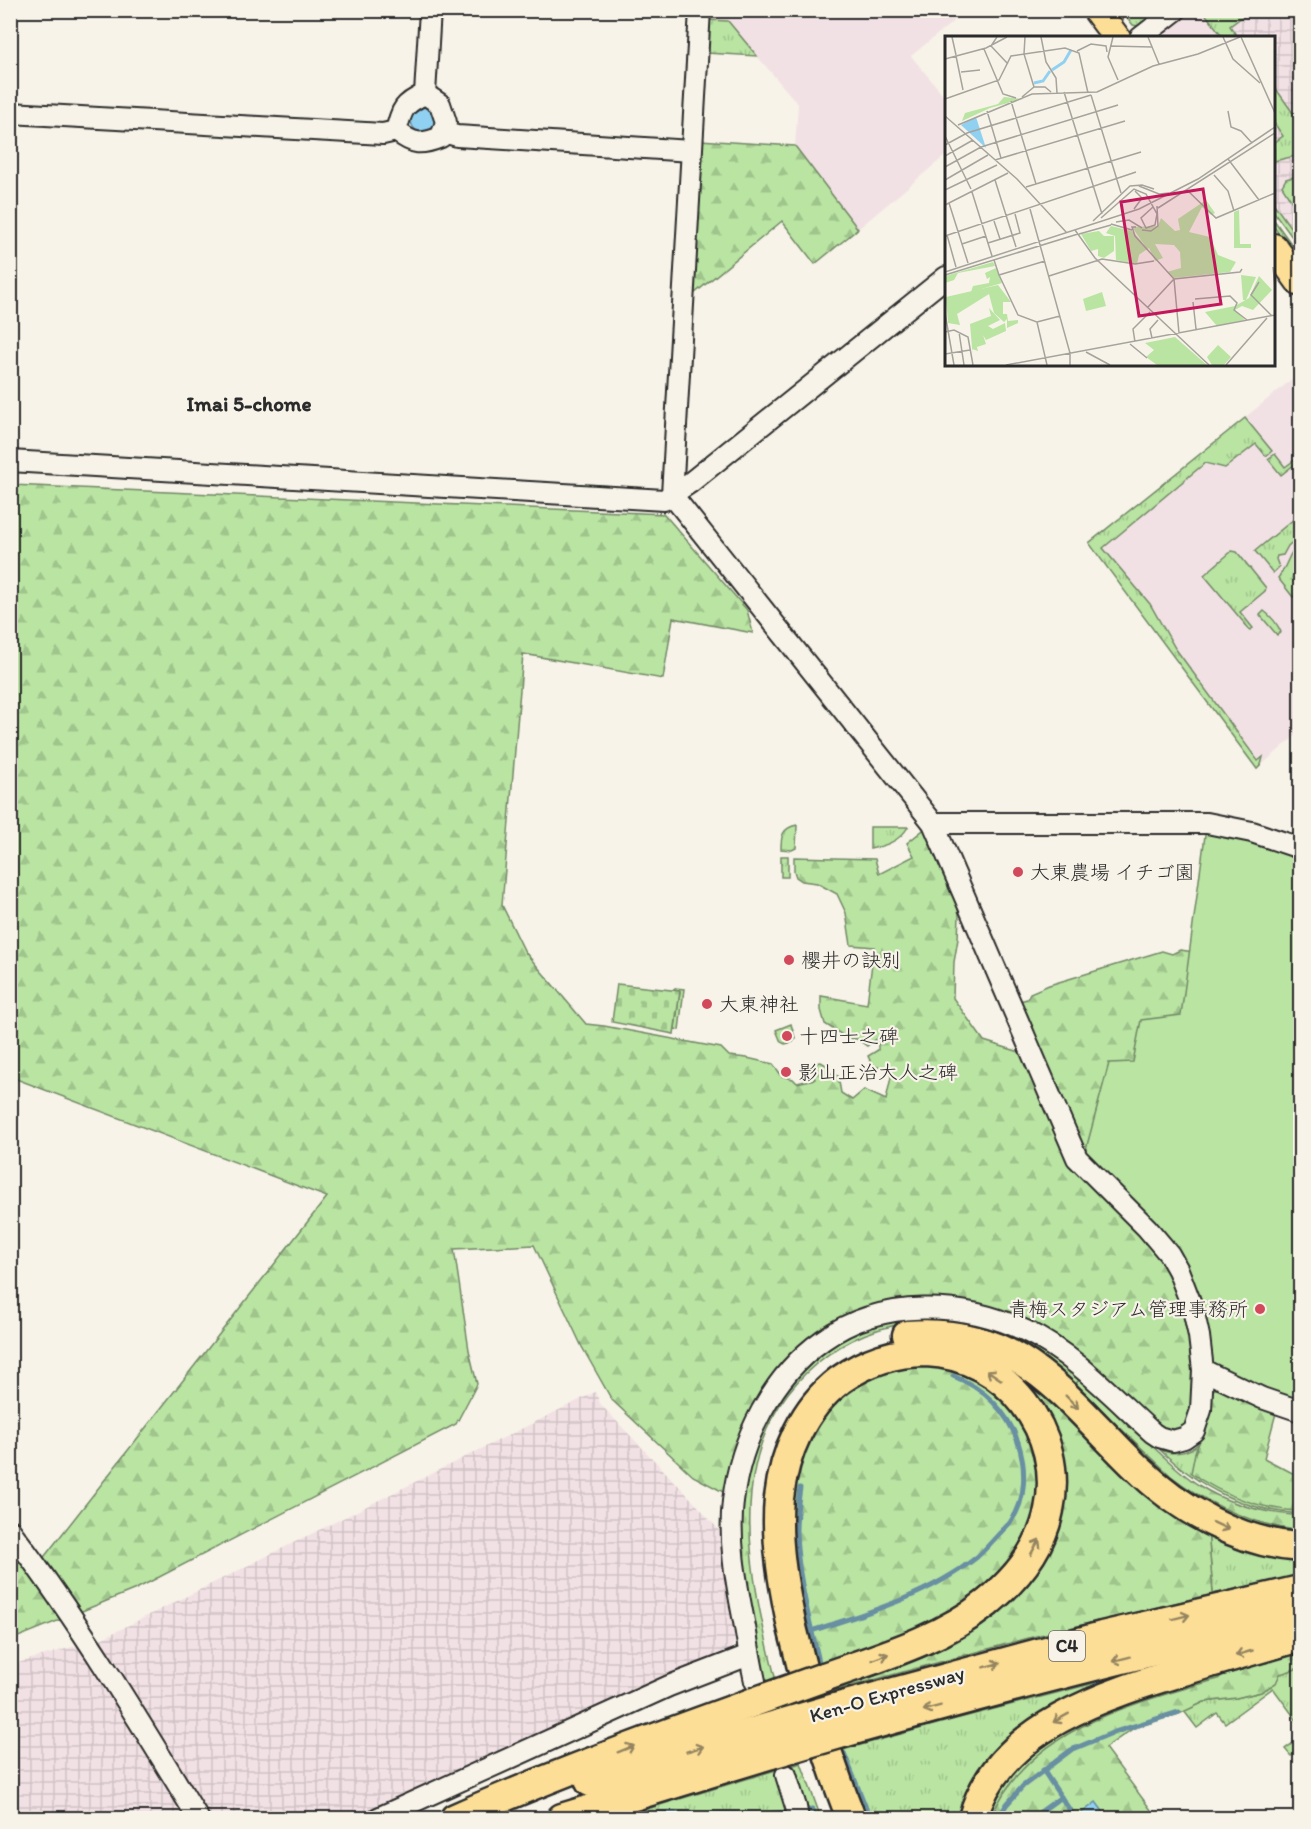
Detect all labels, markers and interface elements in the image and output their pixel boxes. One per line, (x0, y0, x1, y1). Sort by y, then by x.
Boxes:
inset map (945, 36, 1275, 366)
district label: Imai 5-chome (186, 391, 312, 416)
place label: 大東農場 イチゴ園 (1030, 860, 1195, 884)
marker: 大東農場 イチゴ園 (1011, 865, 1025, 879)
place label: 櫻井の訣別 (801, 948, 901, 972)
marker: 櫻井の訣別 (782, 953, 796, 967)
place label: 大東神社 (719, 992, 799, 1016)
marker: 大東神社 (700, 997, 714, 1011)
place label: 十四士之碑 (799, 1024, 899, 1048)
marker: 十四士之碑 (780, 1029, 794, 1043)
place label: 影山正治大人之碑 (798, 1060, 958, 1084)
marker: 影山正治大人之碑 (779, 1065, 793, 1079)
place label: 青梅スタジアム管理事務所 (1008, 1297, 1248, 1321)
marker: 青梅スタジアム管理事務所 (1253, 1302, 1267, 1316)
one-way arrow (987, 1369, 1003, 1381)
one-way arrow (1065, 1394, 1080, 1409)
one-way arrow (1211, 1520, 1229, 1532)
one-way arrow (1029, 1539, 1041, 1556)
one-way arrow (1171, 1611, 1190, 1623)
road number: C4 (1049, 1631, 1085, 1661)
one-way arrow (1235, 1648, 1254, 1659)
one-way arrow (870, 1650, 888, 1661)
one-way arrow (1112, 1654, 1131, 1665)
one-way arrow (982, 1659, 1001, 1670)
street label: Ken-O Expressway (807, 1660, 968, 1728)
one-way arrow (923, 1703, 942, 1715)
one-way arrow (1053, 1712, 1070, 1724)
one-way arrow (616, 1743, 635, 1754)
one-way arrow (685, 1743, 704, 1754)

